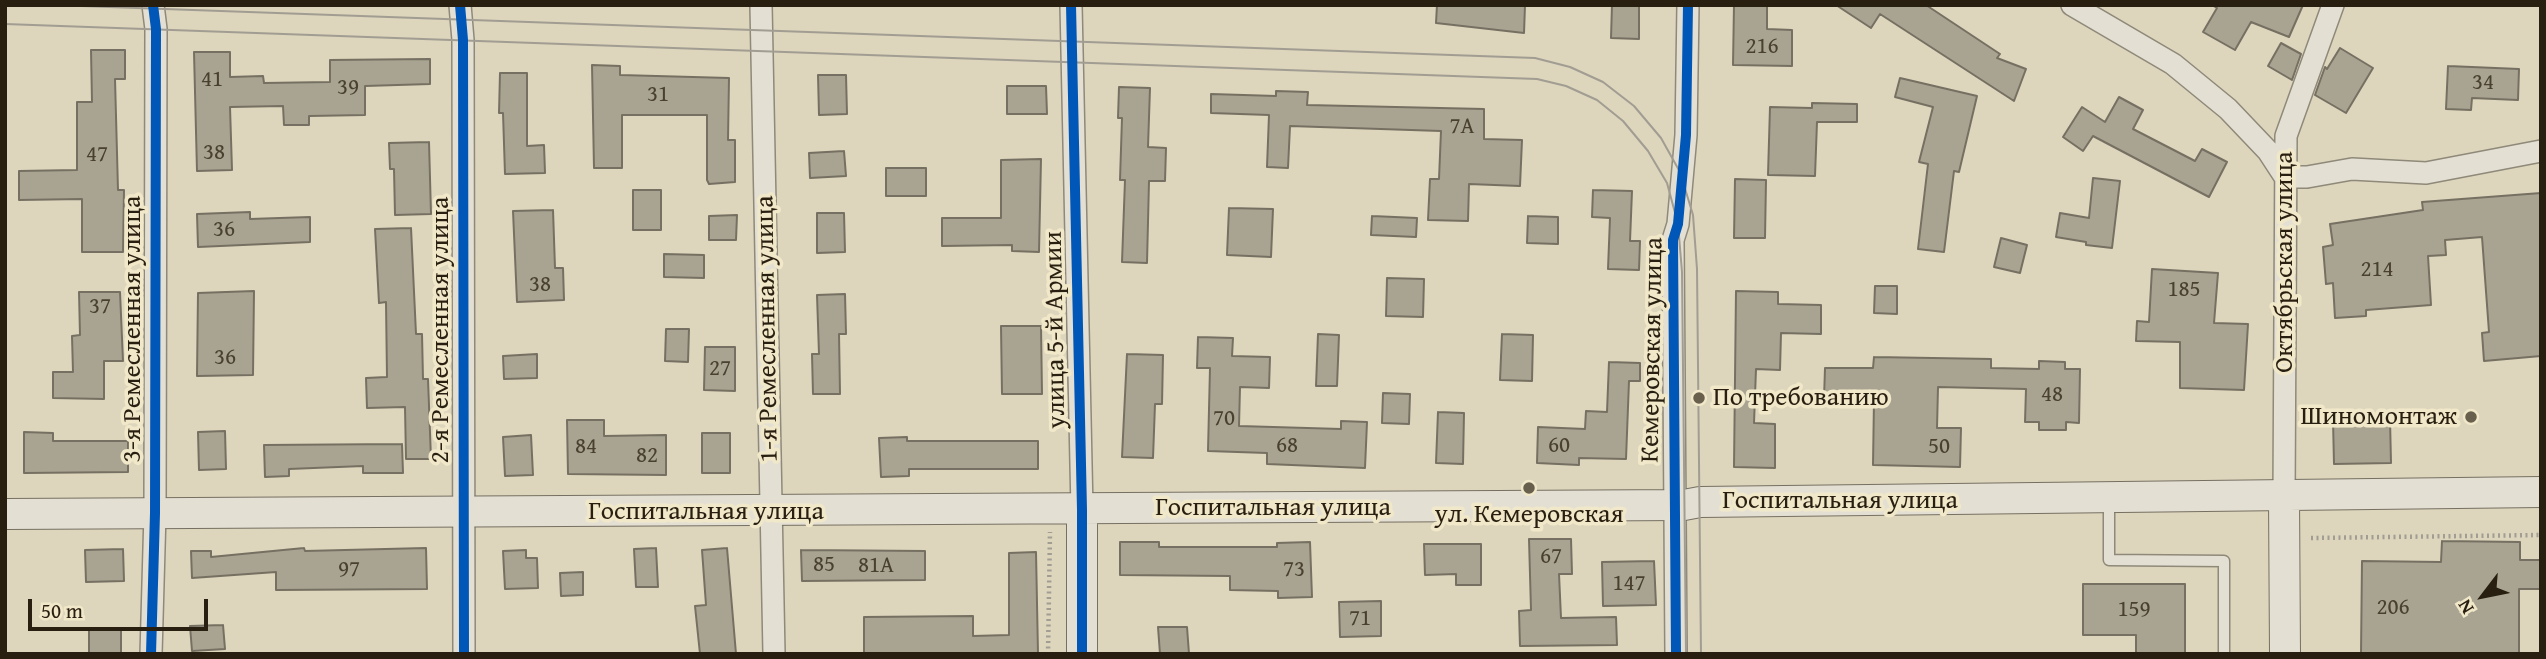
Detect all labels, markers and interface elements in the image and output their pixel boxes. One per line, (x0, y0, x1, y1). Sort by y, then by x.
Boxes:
house number: 216 (1745, 33, 1779, 61)
house number: 41 (201, 66, 223, 94)
house number: 34 (2472, 69, 2494, 97)
house number: 39 (337, 74, 359, 102)
house number: 31 (647, 81, 669, 109)
house number: 7А (1449, 113, 1475, 141)
house number: 38 (203, 139, 225, 167)
house number: 47 (86, 141, 108, 169)
street label: Октябрьская улица (2269, 151, 2301, 373)
street label: 1-я Ремесленная улица (750, 195, 786, 463)
street label: 3-я Ремесленная улица (117, 196, 149, 462)
street label: 2-я Ремесленная улица (425, 197, 457, 463)
house number: 36 (213, 216, 235, 244)
street label: улица 5-й Армии (1039, 231, 1073, 429)
street label: Кемеровская улица (1635, 237, 1671, 463)
house number: 214 (2360, 256, 2394, 284)
house number: 38 (529, 271, 551, 299)
house number: 185 (2167, 276, 2201, 304)
house number: 37 (89, 293, 111, 321)
house number: 36 (214, 344, 236, 372)
house number: 27 (709, 355, 731, 383)
house number: 48 (2041, 381, 2063, 409)
place label: По требованию (1713, 382, 1889, 414)
marker: По требованию (1691, 390, 1707, 406)
place label: Шиномонтаж (2301, 401, 2457, 433)
house number: 70 (1213, 405, 1235, 433)
marker: Шиномонтаж (2463, 409, 2479, 425)
house number: 68 (1276, 432, 1298, 460)
house number: 60 (1548, 432, 1570, 460)
house number: 84 (575, 433, 597, 461)
house number: 50 (1928, 433, 1950, 461)
house number: 82 (636, 442, 658, 470)
marker: ул. Кемеровская (1521, 480, 1537, 496)
street label: Госпитальная улица (1722, 485, 1958, 517)
street label: Госпитальная улица (1155, 492, 1391, 524)
street label: Госпитальная улица (588, 496, 824, 528)
place label: ул. Кемеровская (1434, 499, 1624, 531)
house number: 67 (1540, 543, 1562, 571)
house number: 85 (813, 551, 835, 579)
house number: 81А (858, 552, 894, 580)
house number: 97 (338, 556, 360, 584)
house number: 73 (1283, 556, 1305, 584)
north arrow (2448, 561, 2518, 631)
house number: 147 (1612, 570, 1646, 598)
scale bar (32, 586, 212, 630)
house number: 206 (2376, 594, 2410, 622)
text: N (2450, 594, 2480, 620)
text: 50 m (41, 595, 83, 626)
house number: 159 (2117, 596, 2151, 624)
house number: 71 (1349, 605, 1371, 633)

